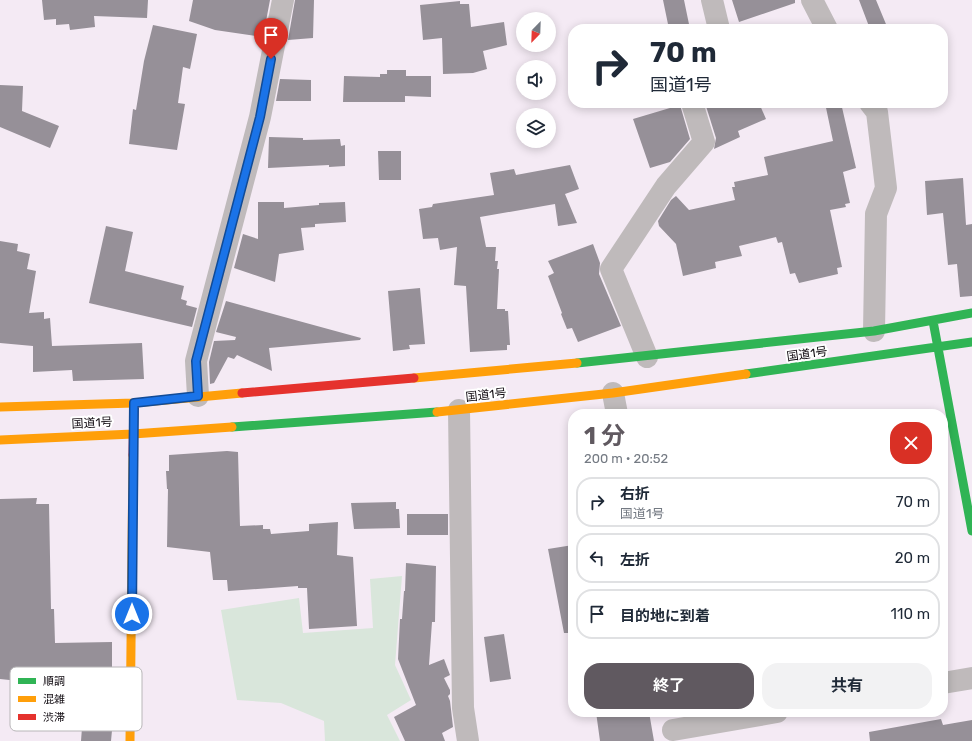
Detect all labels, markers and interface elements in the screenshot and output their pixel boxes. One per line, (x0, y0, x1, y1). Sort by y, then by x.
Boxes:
north arrow (516, 12, 556, 52)
map controls (516, 12, 556, 148)
pin (254, 18, 288, 59)
icon: arrive (260, 24, 282, 46)
text: 70 m (650, 36, 717, 69)
icon: right (584, 40, 636, 92)
button: sound (516, 60, 556, 100)
text: 国道1号 (650, 74, 712, 96)
button: layers (516, 108, 556, 148)
street label: 国道1号 (786, 344, 828, 364)
street label: 国道1号 (465, 386, 507, 404)
street label: 国道1号 (71, 415, 113, 431)
text: 1 分 (584, 422, 625, 450)
button: close (890, 422, 932, 464)
text: 200 m · 20:52 (584, 451, 668, 466)
text: 右折 (620, 485, 650, 503)
icon: right (586, 491, 608, 513)
text: 70 m (896, 493, 930, 511)
text: 国道1号 (620, 506, 665, 521)
icon: left (586, 547, 608, 569)
text: 20 m (895, 549, 930, 567)
text: 左折 (620, 551, 650, 569)
position arrow (111, 593, 153, 635)
icon: arrive (586, 603, 608, 625)
text: 110 m (891, 605, 930, 623)
text: 目的地に到着 (620, 607, 710, 625)
button: 終了 (584, 663, 754, 709)
button: 共有 (762, 663, 932, 709)
legend (10, 667, 142, 731)
text: 順調 (43, 675, 65, 688)
text: 混雑 (43, 693, 65, 706)
text: 渋滞 (43, 711, 65, 724)

